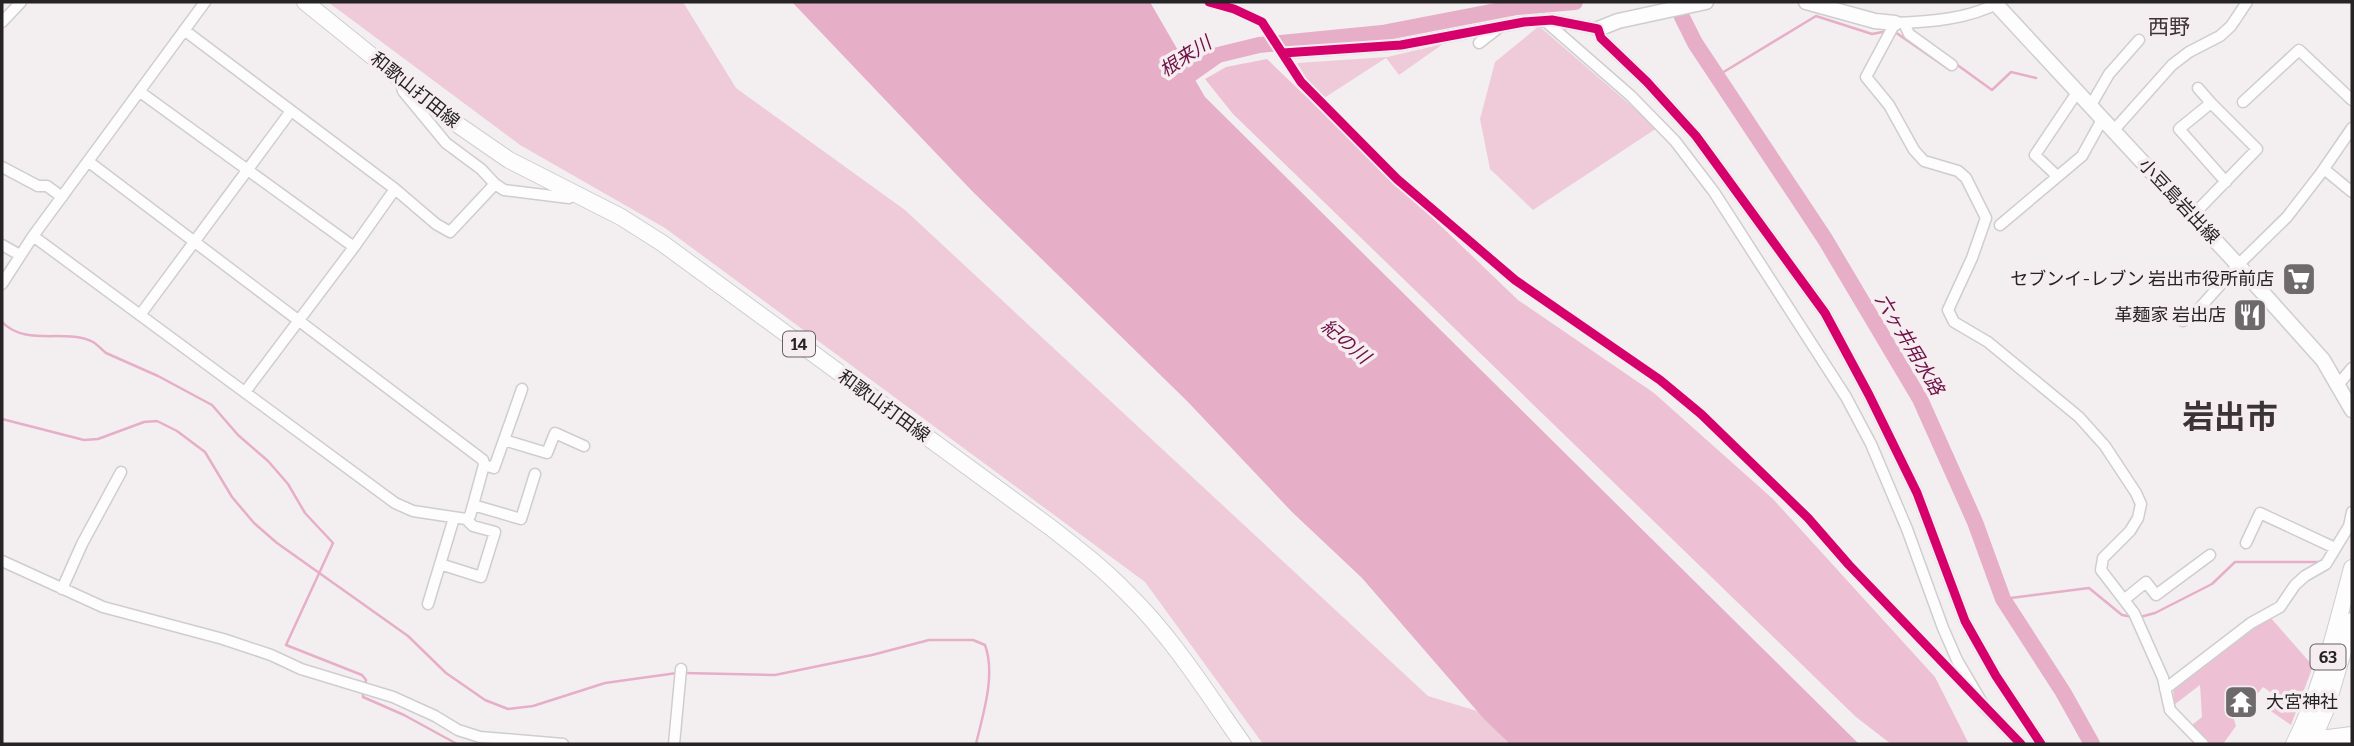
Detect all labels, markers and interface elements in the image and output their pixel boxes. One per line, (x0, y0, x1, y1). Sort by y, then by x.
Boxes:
district label: 西野 (2148, 14, 2190, 40)
water label: 根来川 (1155, 30, 1217, 82)
street label: 和歌山打田線 (366, 47, 464, 133)
street label: 小豆島岩出線 (2134, 154, 2224, 248)
supermarket icon: セブンイ-レブン 岩出市役所前店 (2280, 260, 2318, 298)
place label: セブンイ-レブン 岩出市役所前店 (2010, 268, 2274, 290)
water label: 六ヶ井用水路 (1870, 289, 1950, 401)
restaurant icon: 革麺家 岩出店 (2231, 296, 2269, 334)
place label: 革麺家 岩出店 (2114, 304, 2226, 326)
water label: 紀の川 (1316, 314, 1376, 370)
road number: 14 (783, 332, 815, 356)
street label: 和歌山打田線 (834, 365, 934, 447)
district label: 岩出市 (2182, 398, 2278, 436)
road number: 63 (2310, 644, 2346, 670)
temple icon: 大宮神社 (2222, 683, 2260, 721)
place label: 大宮神社 (2266, 691, 2338, 713)

